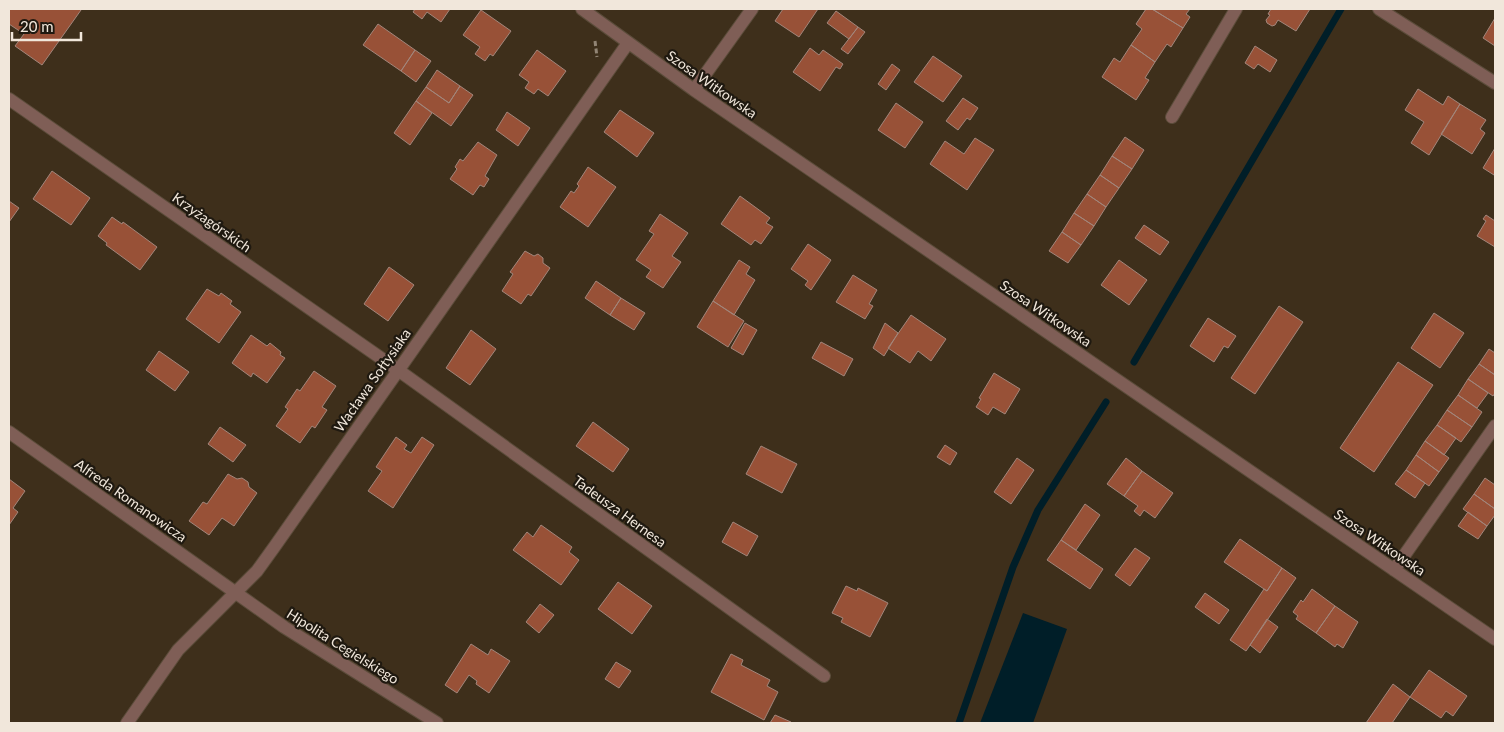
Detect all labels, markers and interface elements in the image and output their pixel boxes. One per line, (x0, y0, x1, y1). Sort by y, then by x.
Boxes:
scale bar (12, 10, 81, 42)
text: 20 m (20, 17, 54, 35)
street label: Szosa Witkowska (664, 47, 760, 121)
street label: Krzyżagórskich (169, 189, 255, 255)
street label: Szosa Witkowska (997, 276, 1095, 350)
street label: Wacława Sołtysiaka (330, 325, 414, 435)
street label: Alfreda Romanowicza (72, 455, 190, 545)
street label: Tadeusza Hernesa (570, 472, 670, 550)
street label: Szosa Witkowska (1331, 505, 1429, 579)
street label: Hipolita Cegielskiego (284, 605, 402, 687)

